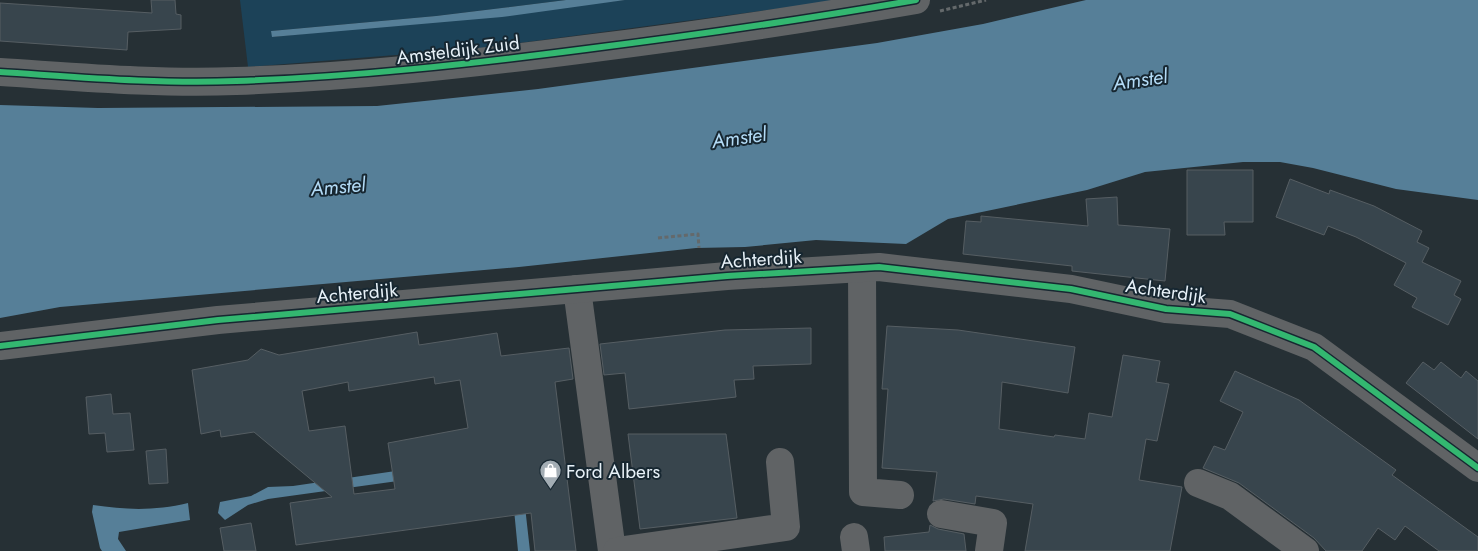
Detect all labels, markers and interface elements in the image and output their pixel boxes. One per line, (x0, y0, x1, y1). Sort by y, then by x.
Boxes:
street label: Amsteldijk Zuid (395, 29, 521, 71)
water label: Amstel (1110, 62, 1171, 98)
water label: Amstel (709, 120, 770, 156)
water label: Amstel (308, 170, 368, 204)
street label: Achterdijk (719, 243, 803, 275)
street label: Achterdijk (1124, 272, 1209, 310)
street label: Achterdijk (315, 276, 399, 310)
place label: Ford Albers (566, 458, 660, 485)
shop icon: Ford Albers (538, 459, 562, 490)

